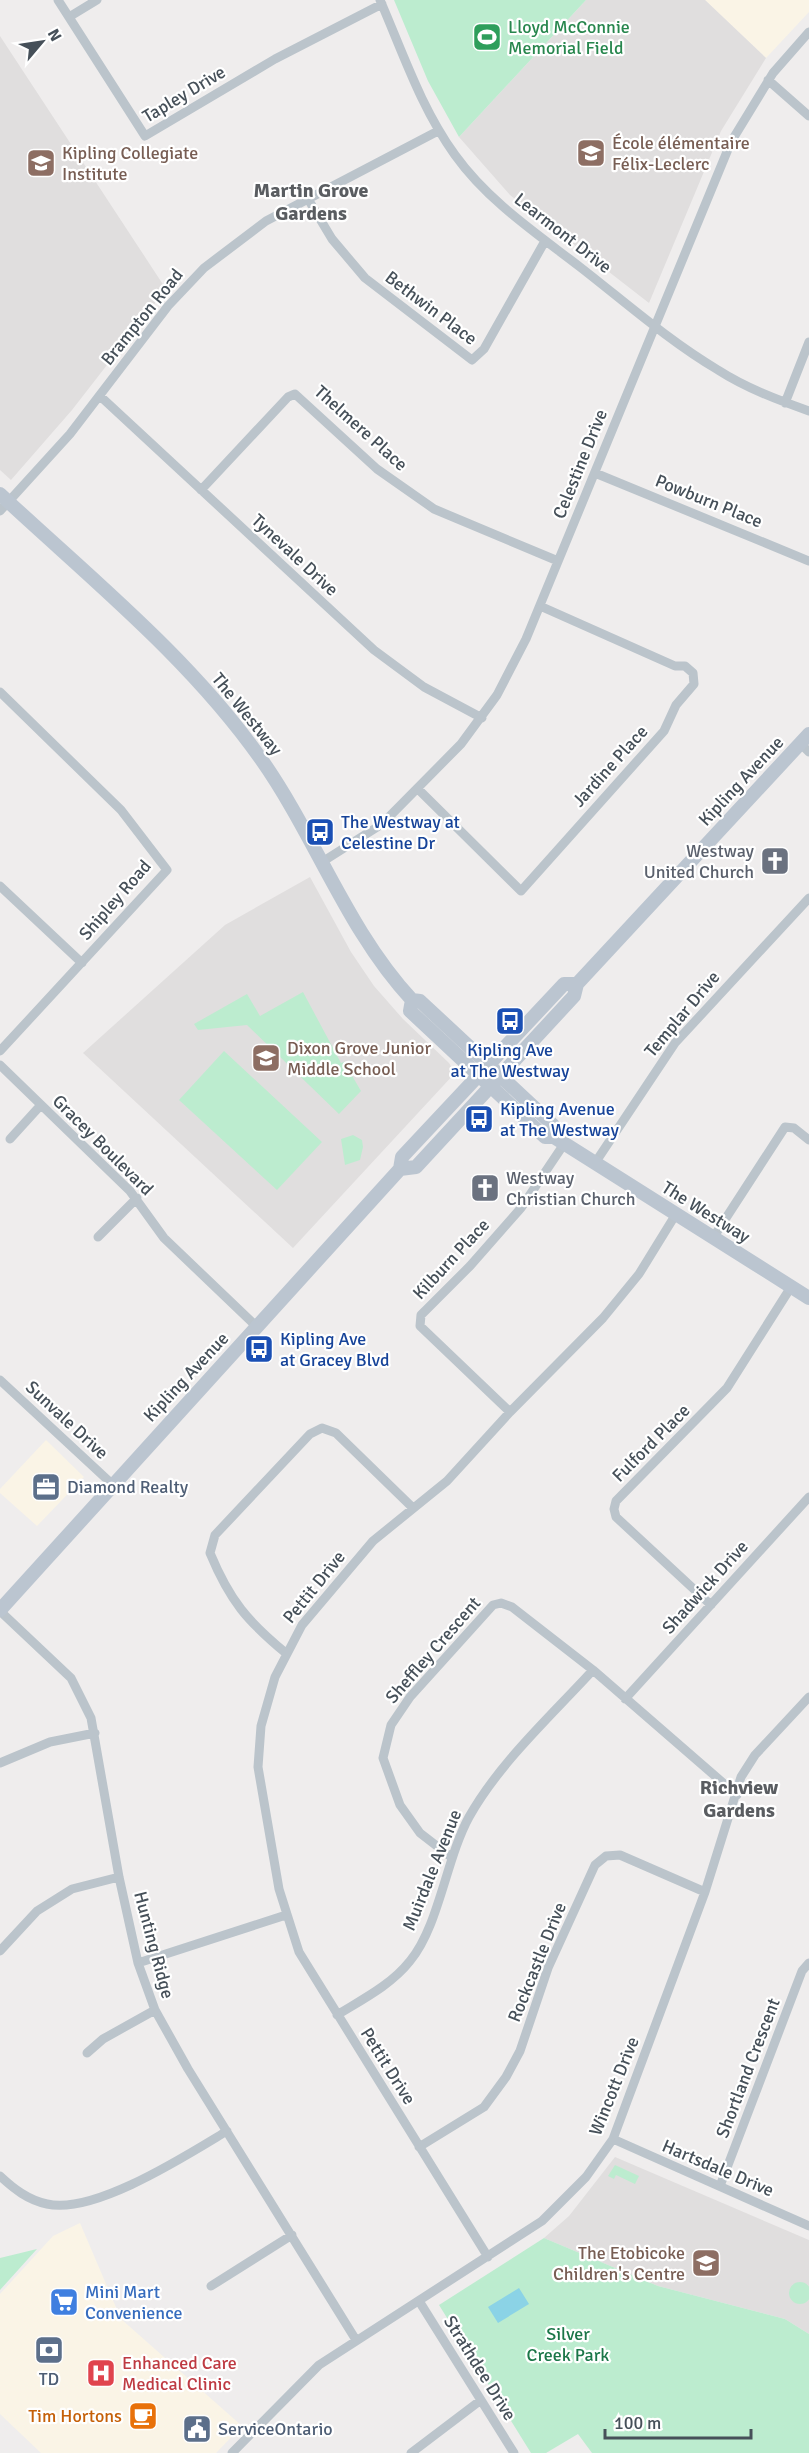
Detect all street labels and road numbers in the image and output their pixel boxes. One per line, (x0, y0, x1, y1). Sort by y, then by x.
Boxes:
street label: Tapley Drive (139, 61, 229, 127)
street label: Learmont Drive (510, 188, 616, 278)
street label: Brampton Road (96, 264, 188, 370)
street label: Bethwin Place (381, 266, 481, 350)
street label: Thelmere Place (310, 381, 412, 475)
street label: Celestine Drive (548, 406, 612, 522)
street label: Powburn Place (652, 470, 766, 532)
street label: Tynevale Drive (247, 509, 343, 601)
street label: The Westway (207, 668, 287, 760)
street label: Jardine Place (568, 721, 652, 811)
street label: Kipling Avenue (694, 732, 788, 830)
street label: Shipley Road (74, 855, 156, 945)
street label: Templar Drive (640, 967, 724, 1061)
street label: Gracey Boulevard (48, 1090, 158, 1200)
street label: The Westway (658, 1176, 755, 1248)
street label: Kilburn Place (408, 1214, 494, 1304)
street label: Kipling Avenue (139, 1328, 233, 1426)
street label: Sunvale Drive (21, 1376, 113, 1464)
street label: Fulford Place (607, 1399, 695, 1487)
street label: Shadwick Drive (657, 1536, 753, 1638)
street label: Pettit Drive (278, 1546, 350, 1628)
street label: Sheffley Crescent (381, 1592, 485, 1708)
street label: Muirdale Avenue (398, 1806, 466, 1934)
street label: Hunting Ridge (129, 1889, 179, 2001)
street label: Rockcastle Drive (503, 1899, 571, 2025)
street label: Shortland Crescent (711, 1995, 785, 2141)
street label: Pettit Drive (356, 2023, 420, 2109)
street label: Wincott Drive (584, 2033, 644, 2139)
street label: Hartsdale Drive (659, 2135, 777, 2201)
street label: Strathdee Drive (439, 2311, 521, 2425)

